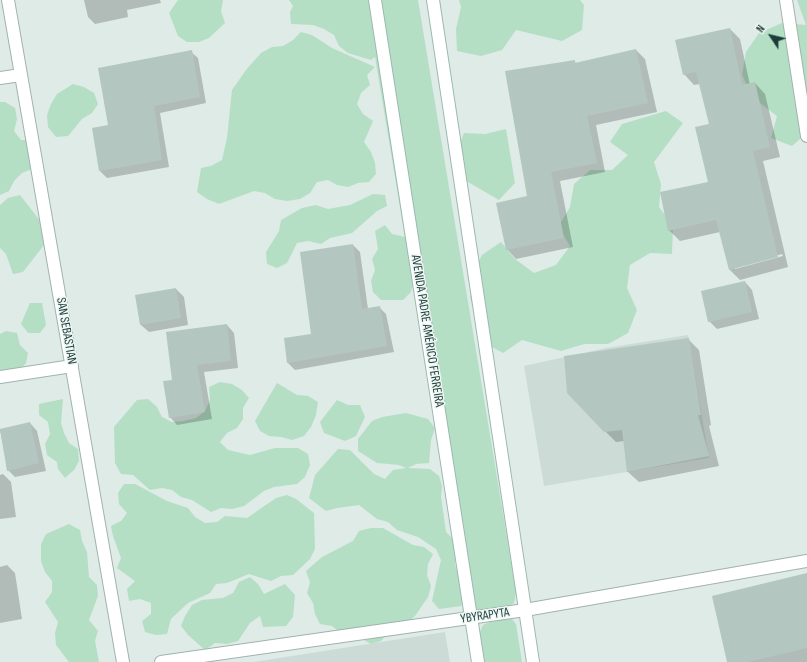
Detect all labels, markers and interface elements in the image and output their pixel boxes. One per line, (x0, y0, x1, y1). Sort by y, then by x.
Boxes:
north arrow (751, 16, 791, 56)
text: N (754, 23, 768, 35)
street label: AVENIDA PADRE AMÉRICO FERREIRA (407, 254, 447, 408)
street label: SAN SEBASTIAN (52, 296, 80, 366)
street label: YBYRAPYTA (460, 605, 510, 627)

